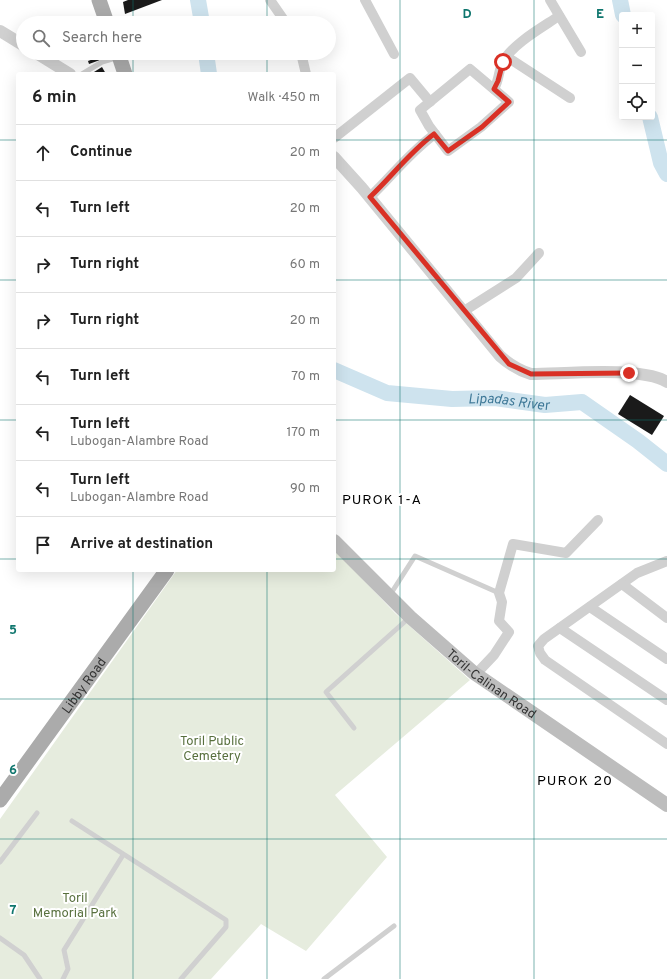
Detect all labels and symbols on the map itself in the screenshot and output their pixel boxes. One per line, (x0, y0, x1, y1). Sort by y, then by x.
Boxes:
text: D (462, 7, 472, 23)
text: E (596, 7, 604, 23)
route start (494, 53, 512, 71)
route end (620, 364, 638, 382)
water label: Lipadas River (468, 391, 552, 415)
district label: PUROK 1-A (342, 492, 422, 509)
text: 5 (9, 623, 17, 639)
street label: Toril-Calinan Road (442, 647, 539, 723)
street label: Libby Road (59, 655, 111, 717)
park label: Toril Public Cemetery (180, 734, 244, 765)
text: 6 (9, 763, 17, 779)
district label: PUROK 20 (537, 773, 613, 790)
park label: Toril Memorial Park (33, 891, 117, 922)
text: 7 (10, 903, 17, 919)

